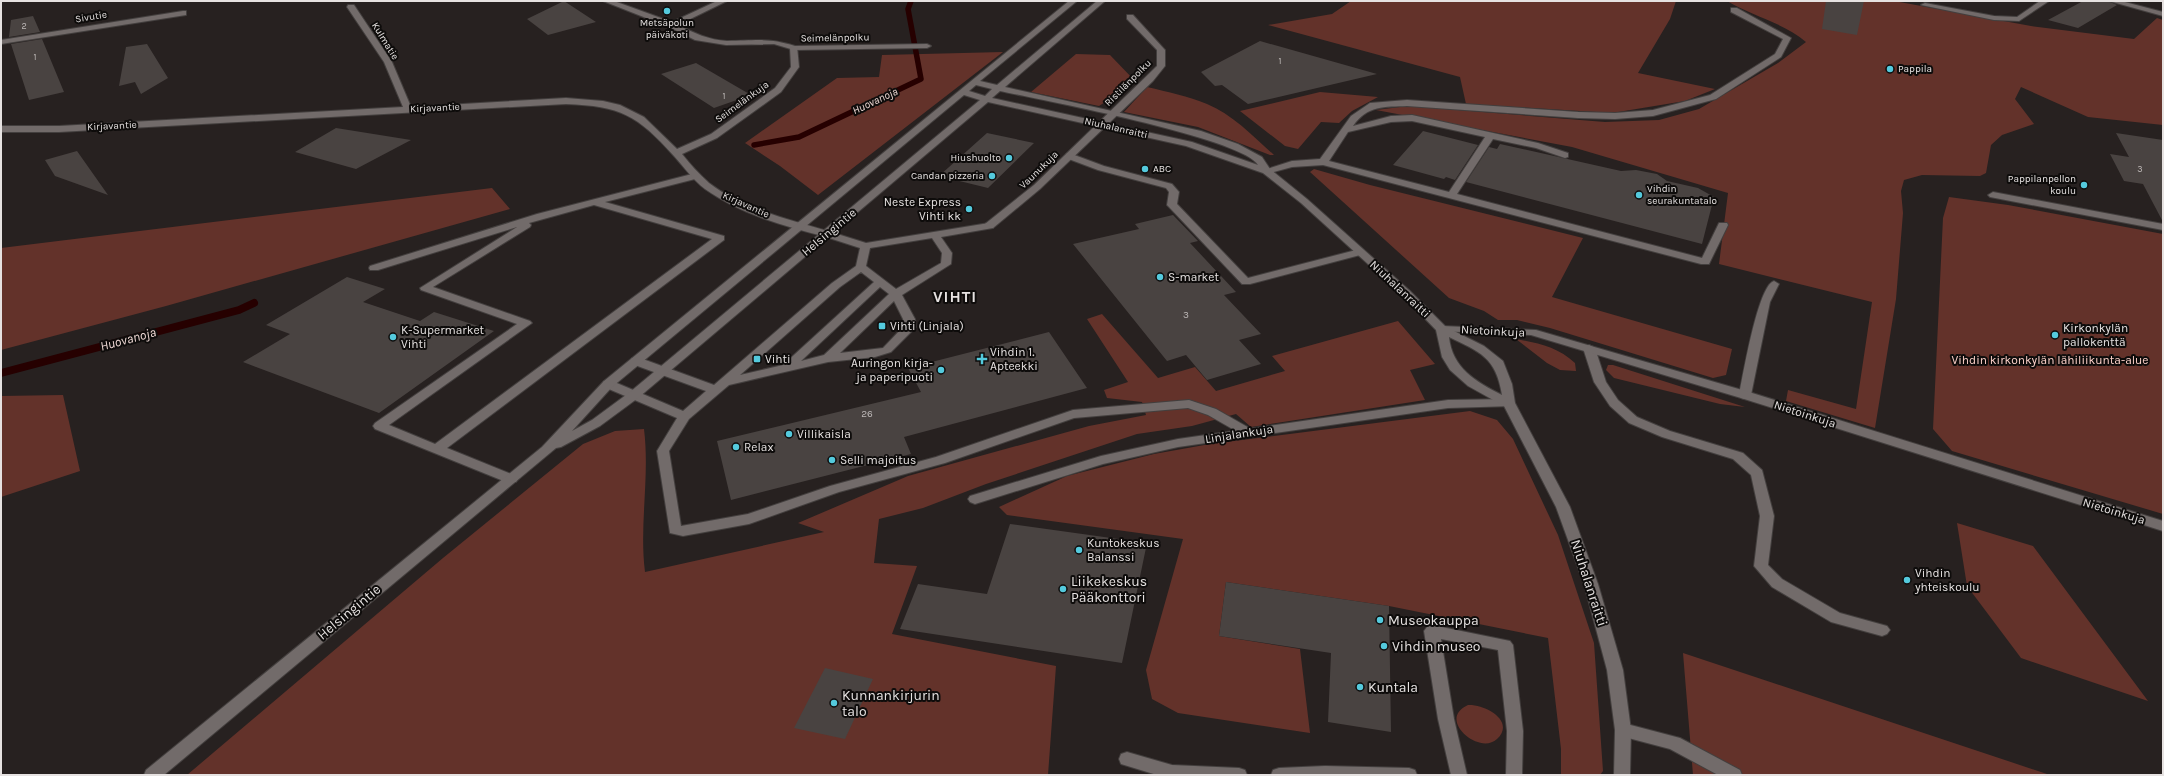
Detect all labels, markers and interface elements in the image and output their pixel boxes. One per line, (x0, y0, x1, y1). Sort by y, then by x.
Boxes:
marker: Metsäpolun päiväkoti (662, 6, 672, 16)
street label: Sivutie (74, 9, 108, 25)
place label: Metsäpolun päiväkoti (640, 17, 694, 41)
street label: Kulmatie (369, 20, 401, 62)
house number: 2 (21, 21, 27, 31)
street label: Seimelänpolku (801, 31, 869, 45)
house number: 1 (34, 52, 37, 62)
house number: 1 (1279, 56, 1282, 66)
street label: Ristilänpolku (1102, 57, 1154, 109)
place label: Pappila (1898, 63, 1932, 75)
marker: Pappila (1885, 64, 1895, 74)
street label: Seimelänkuja (713, 79, 771, 125)
water label: Huovanoja (850, 85, 900, 117)
house number: 1 (723, 91, 726, 101)
street label: Kirjavantie (410, 101, 460, 115)
street label: Niuhalanraitti (1083, 115, 1149, 141)
street label: Kirjavantie (87, 119, 137, 133)
street label: Vaunukuja (1017, 149, 1061, 191)
place label: Hiushuolto (950, 152, 1001, 164)
marker: Hiushuolto (1004, 153, 1014, 163)
place label: ABC (1153, 163, 1171, 175)
marker: ABC (1140, 164, 1150, 174)
house number: 3 (2137, 164, 2143, 174)
place label: Candan pizzeria (911, 170, 984, 182)
marker: Candan pizzeria (987, 171, 997, 181)
place label: Pappilanpellon koulu (2008, 173, 2076, 197)
marker: Pappilanpellon koulu (2079, 180, 2089, 190)
place label: Vihdin seurakuntatalo (1647, 183, 1717, 207)
street label: Kirjavantie (721, 189, 771, 221)
marker: Vihdin seurakuntatalo (1634, 190, 1644, 200)
place label: Neste Express Vihti kk (884, 195, 961, 223)
marker: Neste Express Vihti kk (964, 204, 974, 214)
street label: Helsingintie (799, 205, 859, 259)
street label: Niuhalanraitti (1367, 258, 1433, 320)
place label: S-market (1168, 270, 1220, 284)
marker: S-market (1155, 272, 1165, 282)
district label: VIHTI (933, 287, 977, 306)
house number: 3 (1183, 309, 1189, 321)
place label: Vihti (Linjala) (890, 319, 964, 333)
marker: Vihti (Linjala) (877, 321, 887, 331)
place label: Kirkonkylän pallokenttä (2063, 321, 2128, 349)
street label: Nietoinkuja (1461, 322, 1525, 340)
place label: K-Supermarket Vihti (401, 323, 485, 351)
water label: Huovanoja (98, 324, 158, 354)
marker: Kirkonkylän pallokenttä (2050, 330, 2060, 340)
marker: K-Supermarket Vihti (388, 332, 398, 342)
place label: Vihdin 1. Apteekki (990, 345, 1038, 373)
place label: Vihti (765, 352, 791, 366)
park label: Vihdin kirkonkylän lähiliikunta-alue (1951, 353, 2149, 367)
marker: Vihti (752, 354, 762, 364)
marker: Vihdin 1. Apteekki (977, 354, 987, 364)
place label: Auringon kirja- ja paperipuoti (851, 356, 933, 384)
marker: Auringon kirja- ja paperipuoti (936, 365, 946, 375)
street label: Nietoinkuja (1772, 397, 1838, 431)
house number: 26 (861, 408, 873, 420)
street label: Linjalankuja (1204, 422, 1274, 446)
place label: Villikaisla (797, 427, 851, 441)
marker: Villikaisla (784, 429, 794, 439)
place label: Relax (744, 440, 774, 454)
marker: Relax (731, 442, 741, 452)
place label: Selli majoitus (840, 453, 916, 467)
marker: Selli majoitus (827, 455, 837, 465)
street label: Nietoinkuja (2081, 495, 2147, 527)
place label: Kuntokeskus Balanssi (1087, 536, 1159, 564)
street label: Niuhalanraitti (1567, 538, 1611, 628)
marker: Kuntokeskus Balanssi (1074, 545, 1084, 555)
place label: Vihdin yhteiskoulu (1914, 566, 1980, 594)
place label: Liikekeskus Pääkonttori (1071, 573, 1147, 606)
marker: Vihdin yhteiskoulu (1902, 575, 1912, 585)
street label: Helsingintie (314, 581, 384, 643)
marker: Liikekeskus Pääkonttori (1058, 584, 1068, 594)
place label: Museokauppa (1388, 612, 1479, 629)
marker: Museokauppa (1375, 615, 1385, 625)
place label: Vihdin museo (1392, 638, 1481, 655)
marker: Vihdin museo (1379, 641, 1389, 651)
place label: Kuntala (1368, 679, 1418, 696)
marker: Kuntala (1355, 682, 1365, 692)
place label: Kunnankirjurin talo (842, 687, 940, 720)
marker: Kunnankirjurin talo (829, 698, 839, 708)

